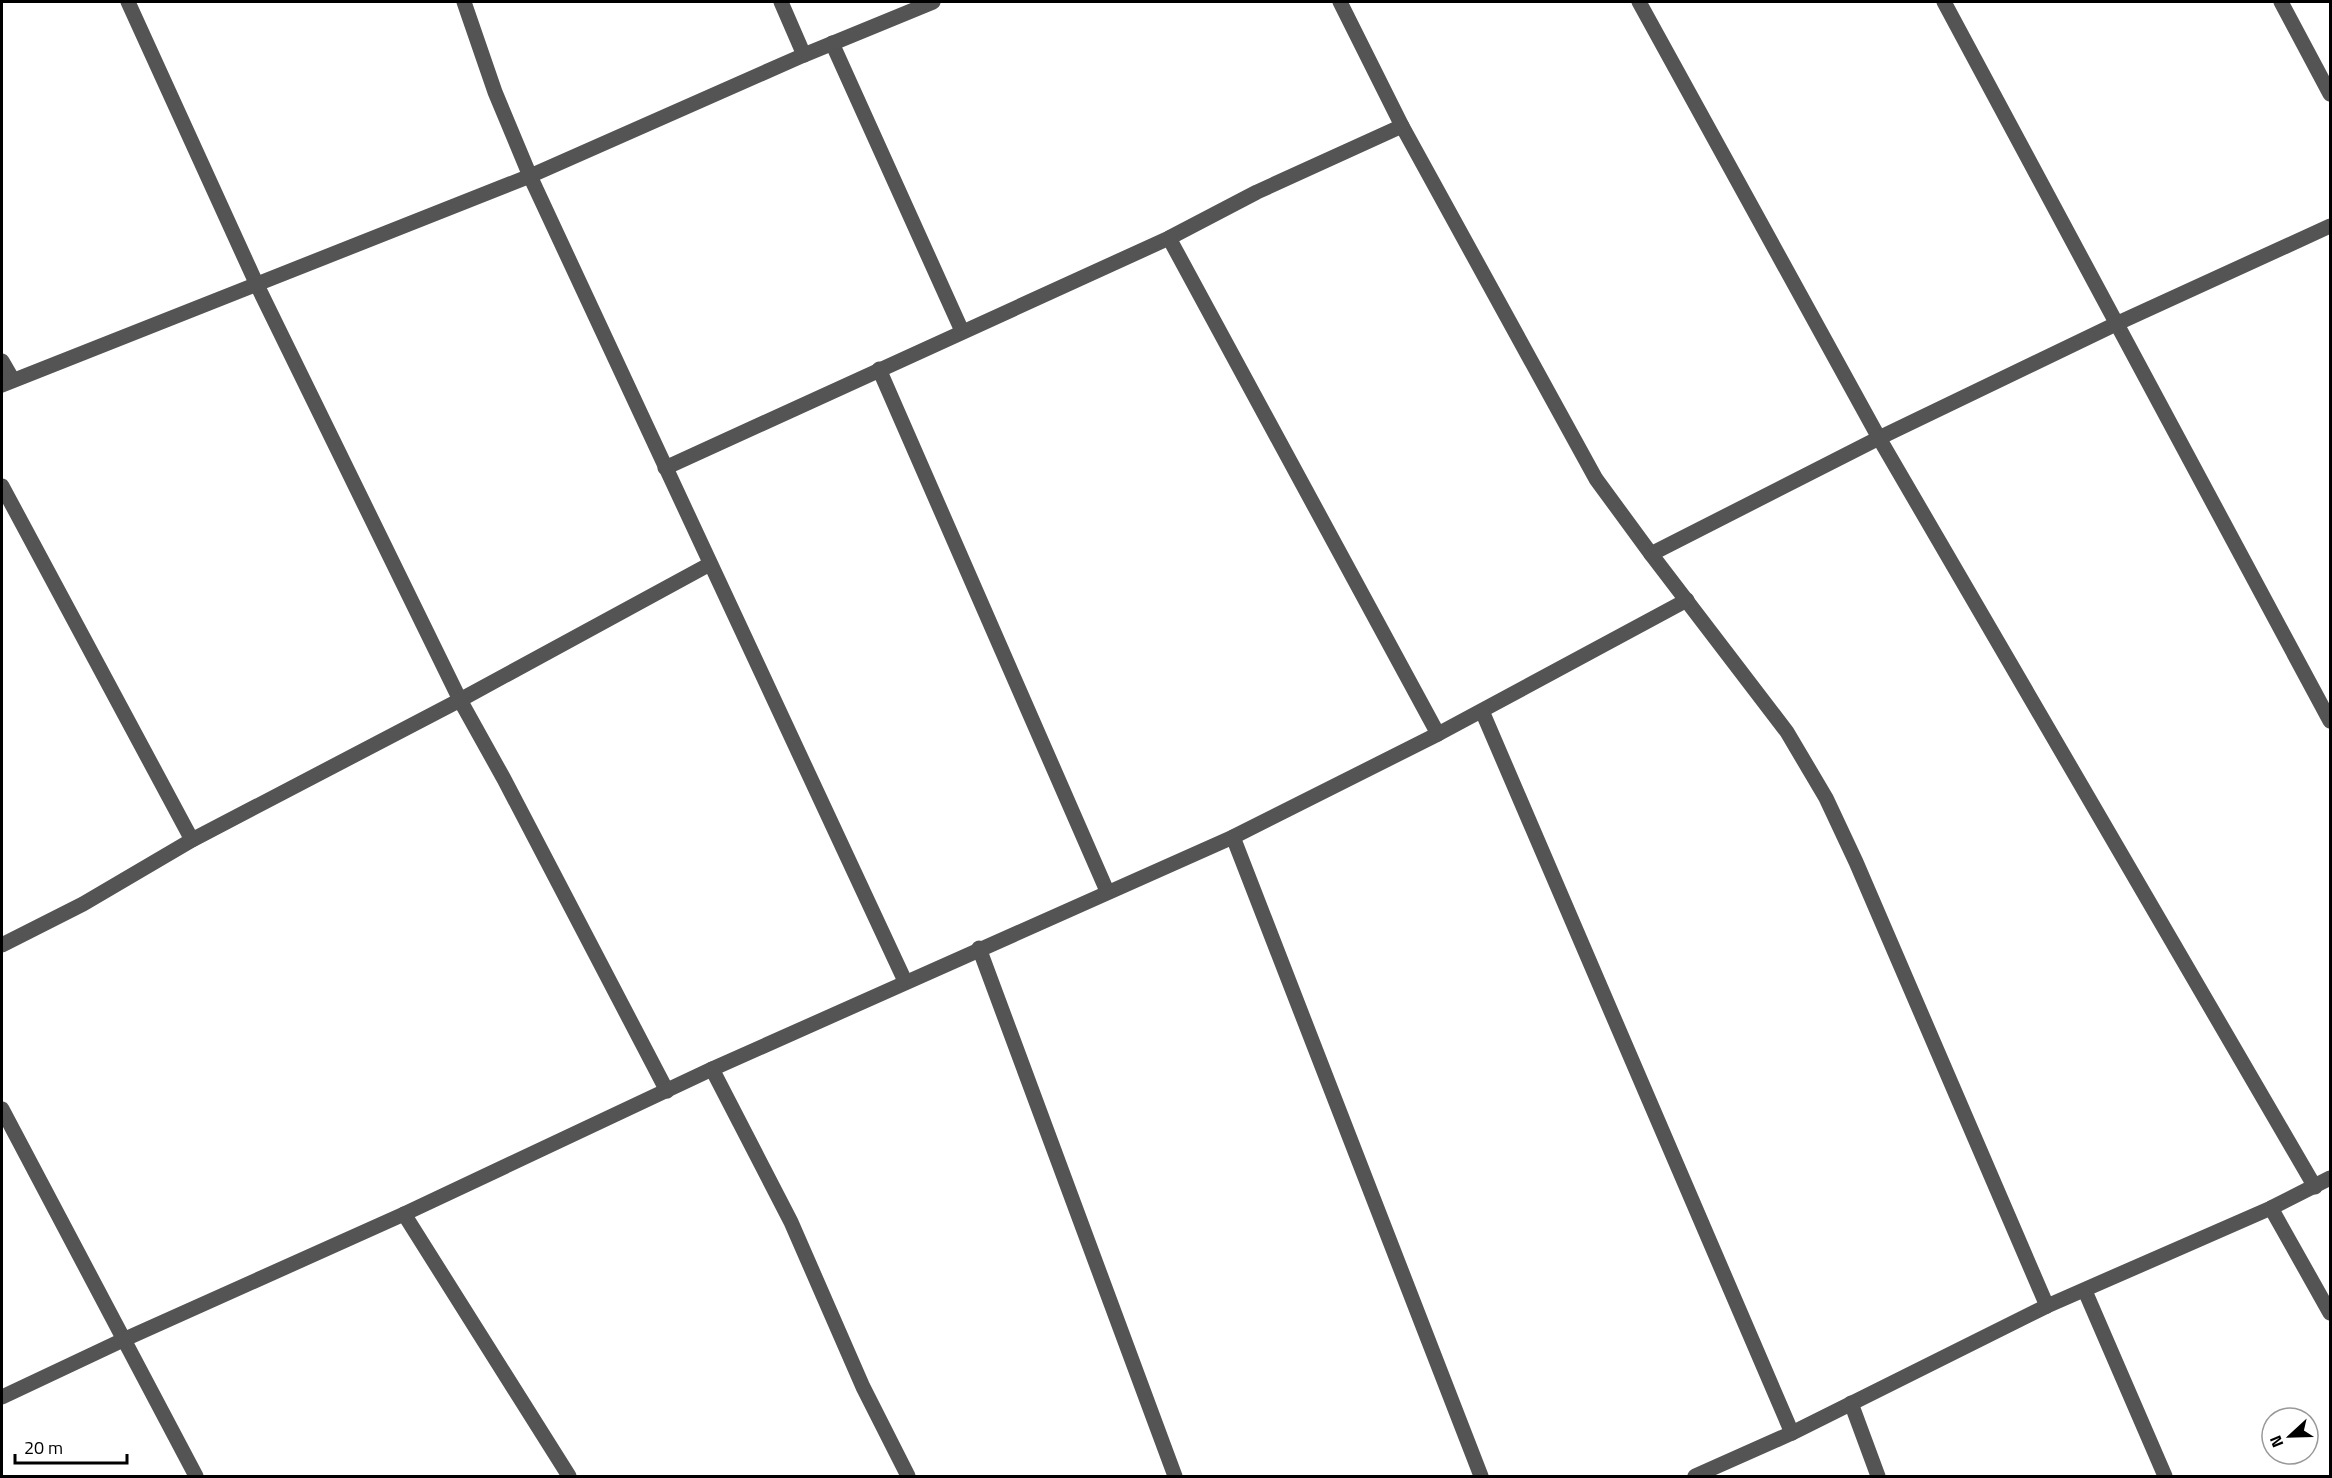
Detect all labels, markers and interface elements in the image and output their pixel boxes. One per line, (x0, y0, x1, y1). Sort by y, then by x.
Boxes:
north arrow (2260, 1406, 2320, 1466)
scale bar (15, 1427, 128, 1465)
text: N (2263, 1432, 2289, 1451)
text: 20 m (24, 1434, 63, 1461)

